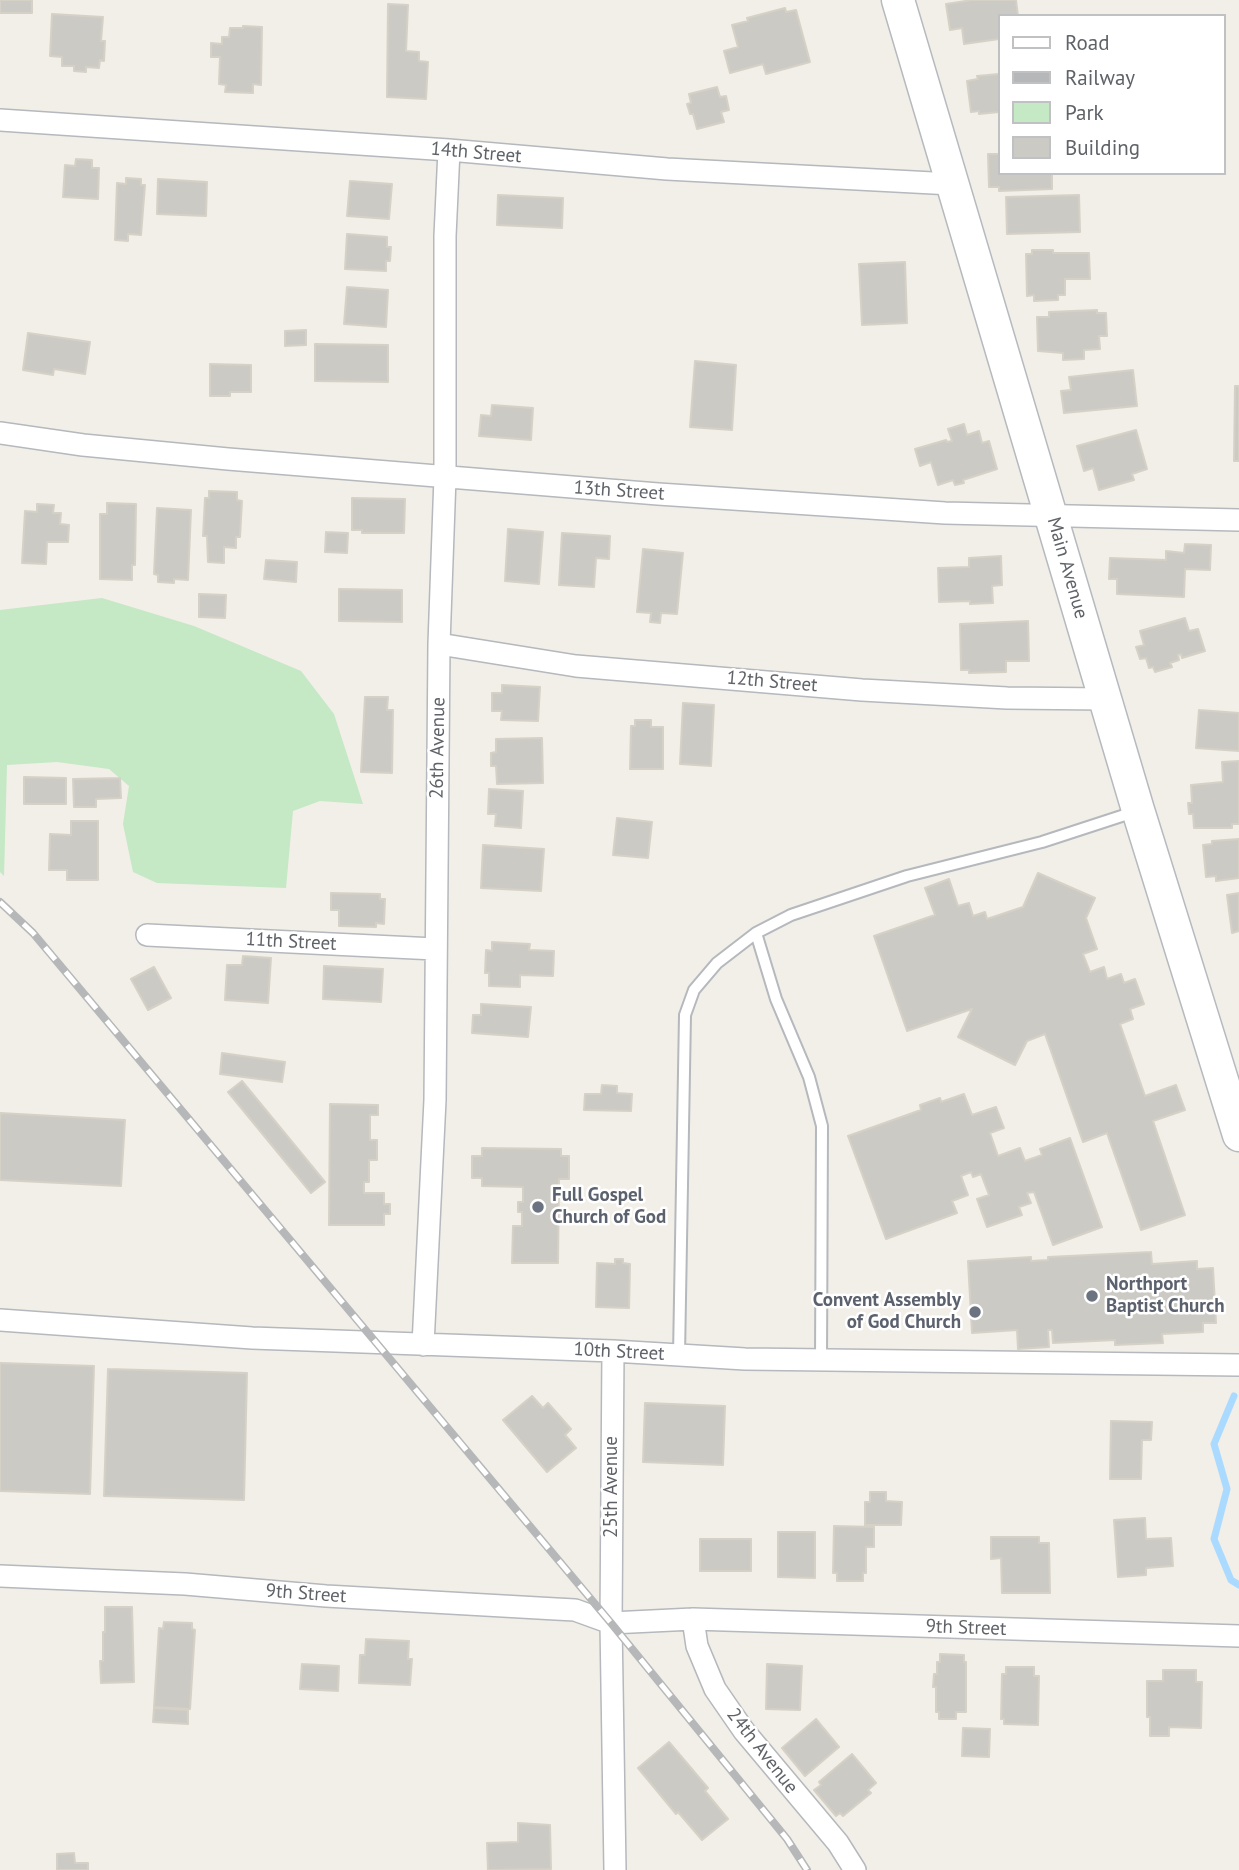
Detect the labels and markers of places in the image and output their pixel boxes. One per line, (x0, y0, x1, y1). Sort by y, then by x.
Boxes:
place label: Full Gospel Church of God (552, 1185, 666, 1229)
marker: Full Gospel Church of God (530, 1199, 546, 1215)
place label: Northport Baptist Church (1106, 1274, 1225, 1318)
marker: Northport Baptist Church (1084, 1288, 1100, 1304)
place label: Convent Assembly of God Church (813, 1290, 961, 1334)
marker: Convent Assembly of God Church (967, 1304, 983, 1320)

